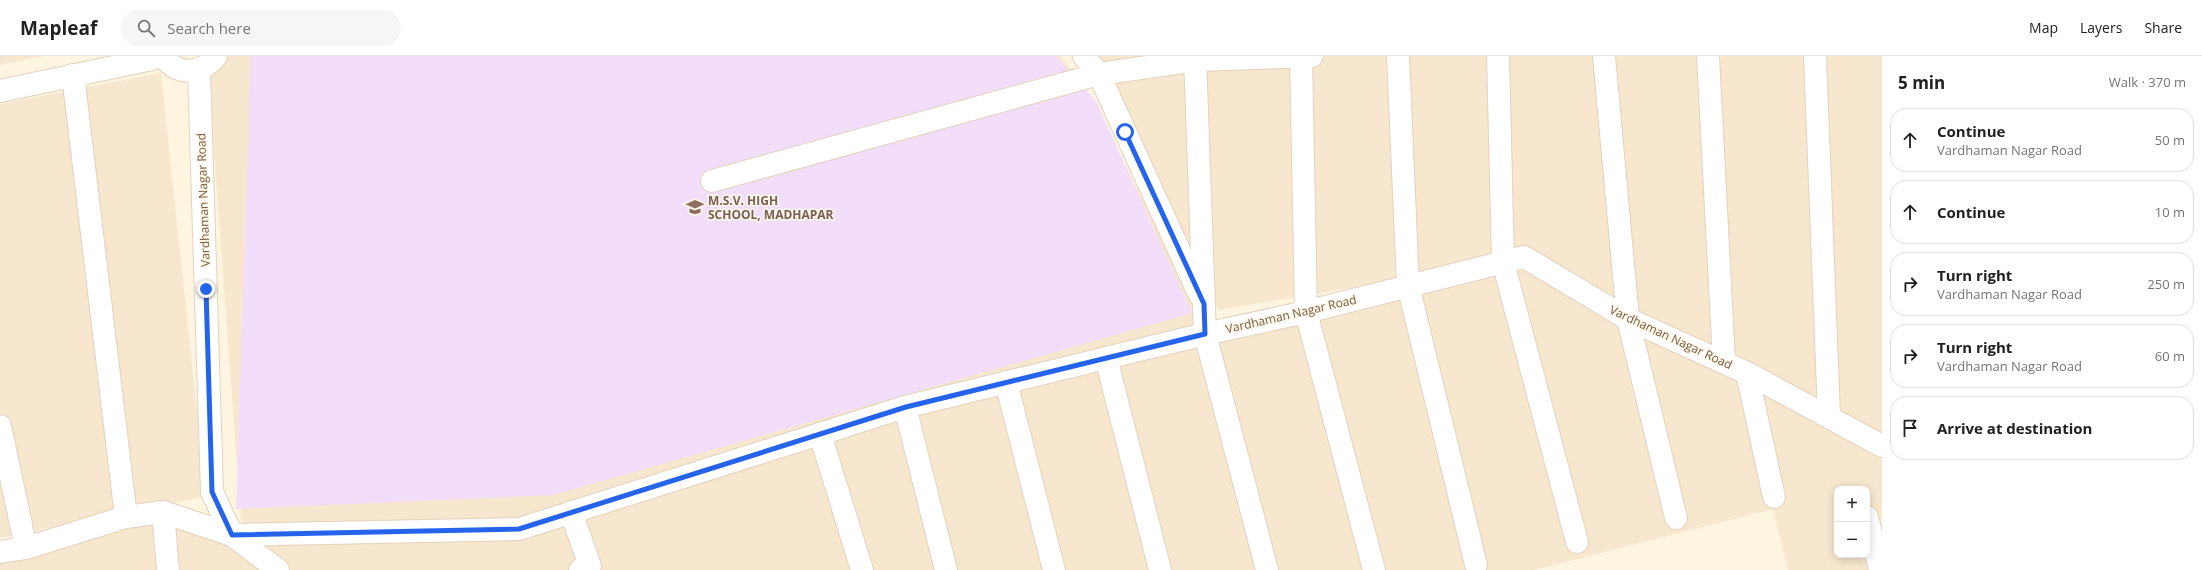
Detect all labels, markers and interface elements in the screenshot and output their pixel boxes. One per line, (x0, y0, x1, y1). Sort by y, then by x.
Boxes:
search box (121, 10, 401, 46)
text: Mapleaf (20, 15, 97, 41)
icon: search (135, 17, 157, 39)
text: Search here (167, 18, 251, 38)
text: Map (2029, 18, 2058, 37)
text: Layers (2080, 18, 2122, 37)
text: Share (2144, 18, 2182, 37)
text: 5 min (1898, 71, 1945, 94)
text: Walk · 370 m (2109, 73, 2186, 91)
text: Continue (1937, 121, 2005, 141)
route start (1116, 123, 1134, 141)
icon: ahead (1899, 129, 1921, 151)
text: 50 m (2155, 131, 2185, 149)
street label: Vardhaman Nagar Road (192, 133, 214, 267)
text: Vardhaman Nagar Road (1937, 141, 2082, 159)
place label: M.S.V. HIGH SCHOOL, MADHAPAR (708, 192, 834, 223)
school or university icon: M.S.V. HIGH SCHOOL, MADHAPAR (685, 197, 705, 217)
icon: ahead (1899, 201, 1921, 223)
text: Continue (1937, 202, 2005, 222)
text: 10 m (2155, 203, 2185, 221)
text: Turn right (1937, 265, 2012, 285)
icon: right (1899, 273, 1921, 295)
text: 250 m (2147, 275, 2185, 293)
route end (197, 280, 215, 298)
text: Vardhaman Nagar Road (1937, 285, 2082, 303)
street label: Vardhaman Nagar Road (1224, 291, 1358, 337)
street label: Vardhaman Nagar Road (1607, 301, 1735, 373)
text: Turn right (1937, 337, 2012, 357)
icon: right (1899, 345, 1921, 367)
text: 60 m (2155, 347, 2185, 365)
text: Vardhaman Nagar Road (1937, 357, 2082, 375)
icon: arrive (1899, 417, 1921, 439)
text: Arrive at destination (1937, 418, 2092, 438)
map controls (1834, 486, 1870, 558)
button: + (1834, 486, 1870, 522)
button: − (1834, 522, 1870, 558)

